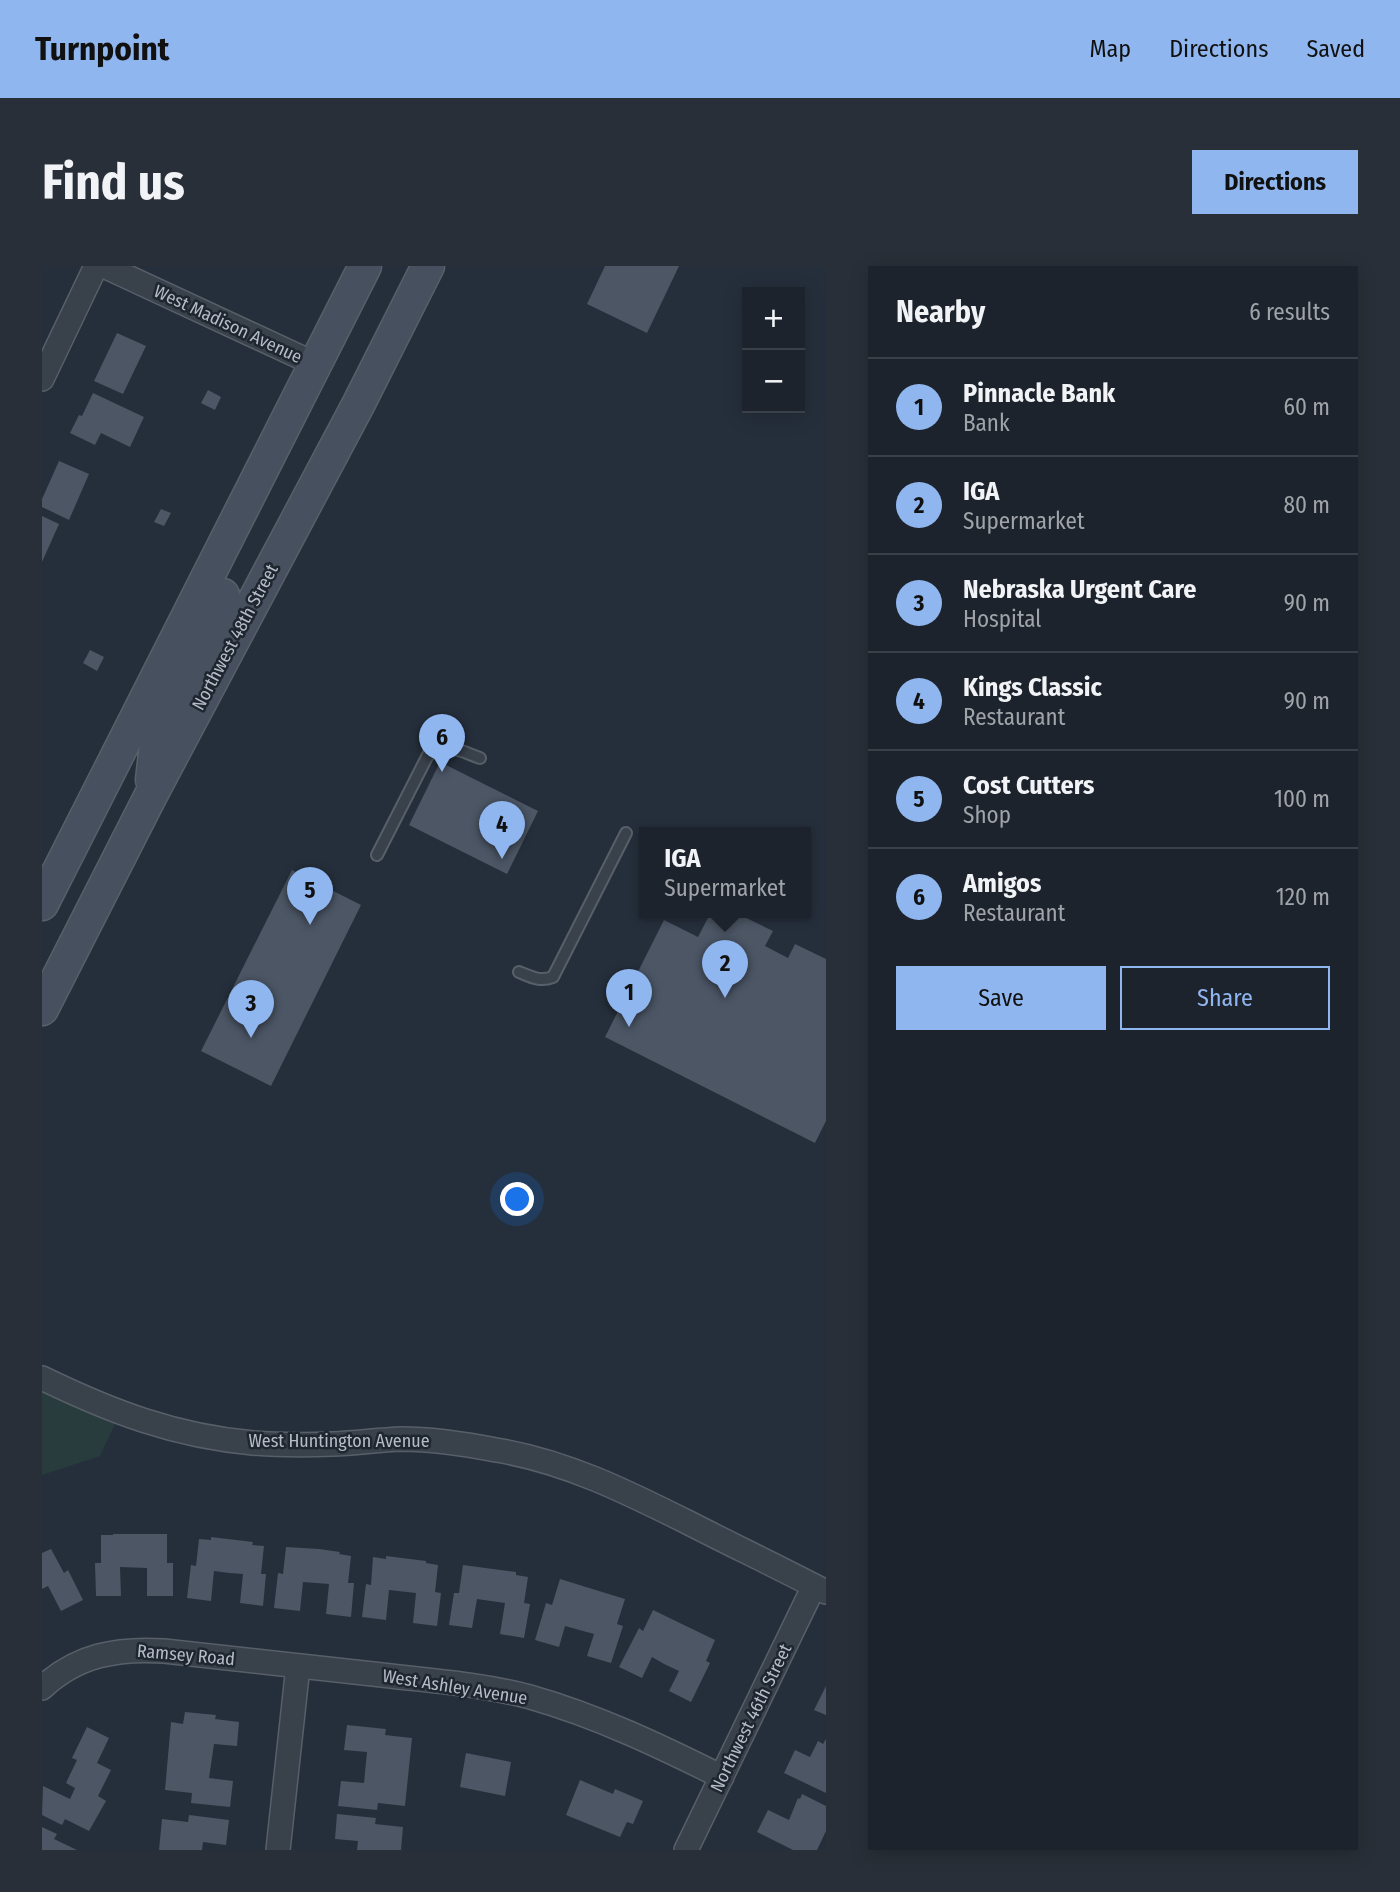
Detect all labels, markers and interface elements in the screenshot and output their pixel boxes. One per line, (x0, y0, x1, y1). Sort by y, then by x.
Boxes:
text: Turnpoint (35, 29, 169, 69)
text: Map (1090, 35, 1131, 63)
text: Directions (1169, 35, 1268, 63)
text: Saved (1306, 35, 1365, 63)
button: Directions (1192, 150, 1358, 214)
text: Find us (42, 153, 185, 212)
street label: West Madison Avenue (150, 280, 306, 368)
map controls (742, 287, 805, 413)
button: + (742, 287, 805, 350)
text: Nearby (896, 294, 985, 330)
text: 6 results (1249, 298, 1330, 326)
button: − (742, 350, 805, 413)
text: Pinnacle Bank (963, 378, 1115, 409)
text: 1 (914, 393, 924, 421)
text: 60 m (1284, 393, 1330, 421)
text: Bank (963, 409, 1010, 437)
text: IGA (963, 476, 999, 507)
text: 2 (914, 491, 924, 519)
text: 80 m (1283, 491, 1330, 519)
text: Supermarket (963, 507, 1084, 535)
street label: Northwest 48th Street (187, 560, 283, 714)
text: Nebraska Urgent Care (963, 574, 1196, 605)
text: 3 (914, 589, 924, 617)
text: 90 m (1284, 589, 1330, 617)
text: Hospital (963, 605, 1041, 633)
text: Kings Classic (963, 672, 1102, 703)
text: 4 (913, 687, 925, 715)
text: 90 m (1284, 687, 1330, 715)
text: Restaurant (963, 703, 1065, 731)
pin: 6 (419, 714, 465, 772)
text: Cost Cutters (963, 770, 1094, 801)
text: 5 (913, 785, 925, 813)
text: 100 m (1274, 785, 1330, 813)
pin: 4 (479, 801, 525, 859)
text: Shop (963, 801, 1011, 829)
popup (639, 827, 811, 918)
text: IGA (664, 843, 701, 874)
pin: 5 (287, 867, 333, 925)
text: Amigos (963, 868, 1041, 899)
text: Supermarket (664, 874, 786, 902)
text: 6 (913, 883, 925, 911)
text: 120 m (1276, 883, 1330, 911)
text: Restaurant (963, 899, 1065, 927)
pin: 2 (702, 940, 748, 998)
button: Save (896, 966, 1106, 1030)
button: Share (1120, 966, 1330, 1030)
pin: 1 (606, 969, 652, 1027)
pin: 3 (228, 980, 274, 1038)
your location (500, 1182, 534, 1216)
street label: West Huntington Avenue (248, 1430, 430, 1452)
street label: Ramsey Road (136, 1640, 236, 1670)
street label: Northwest 46th Street (706, 1640, 796, 1796)
street label: West Ashley Avenue (381, 1665, 529, 1709)

